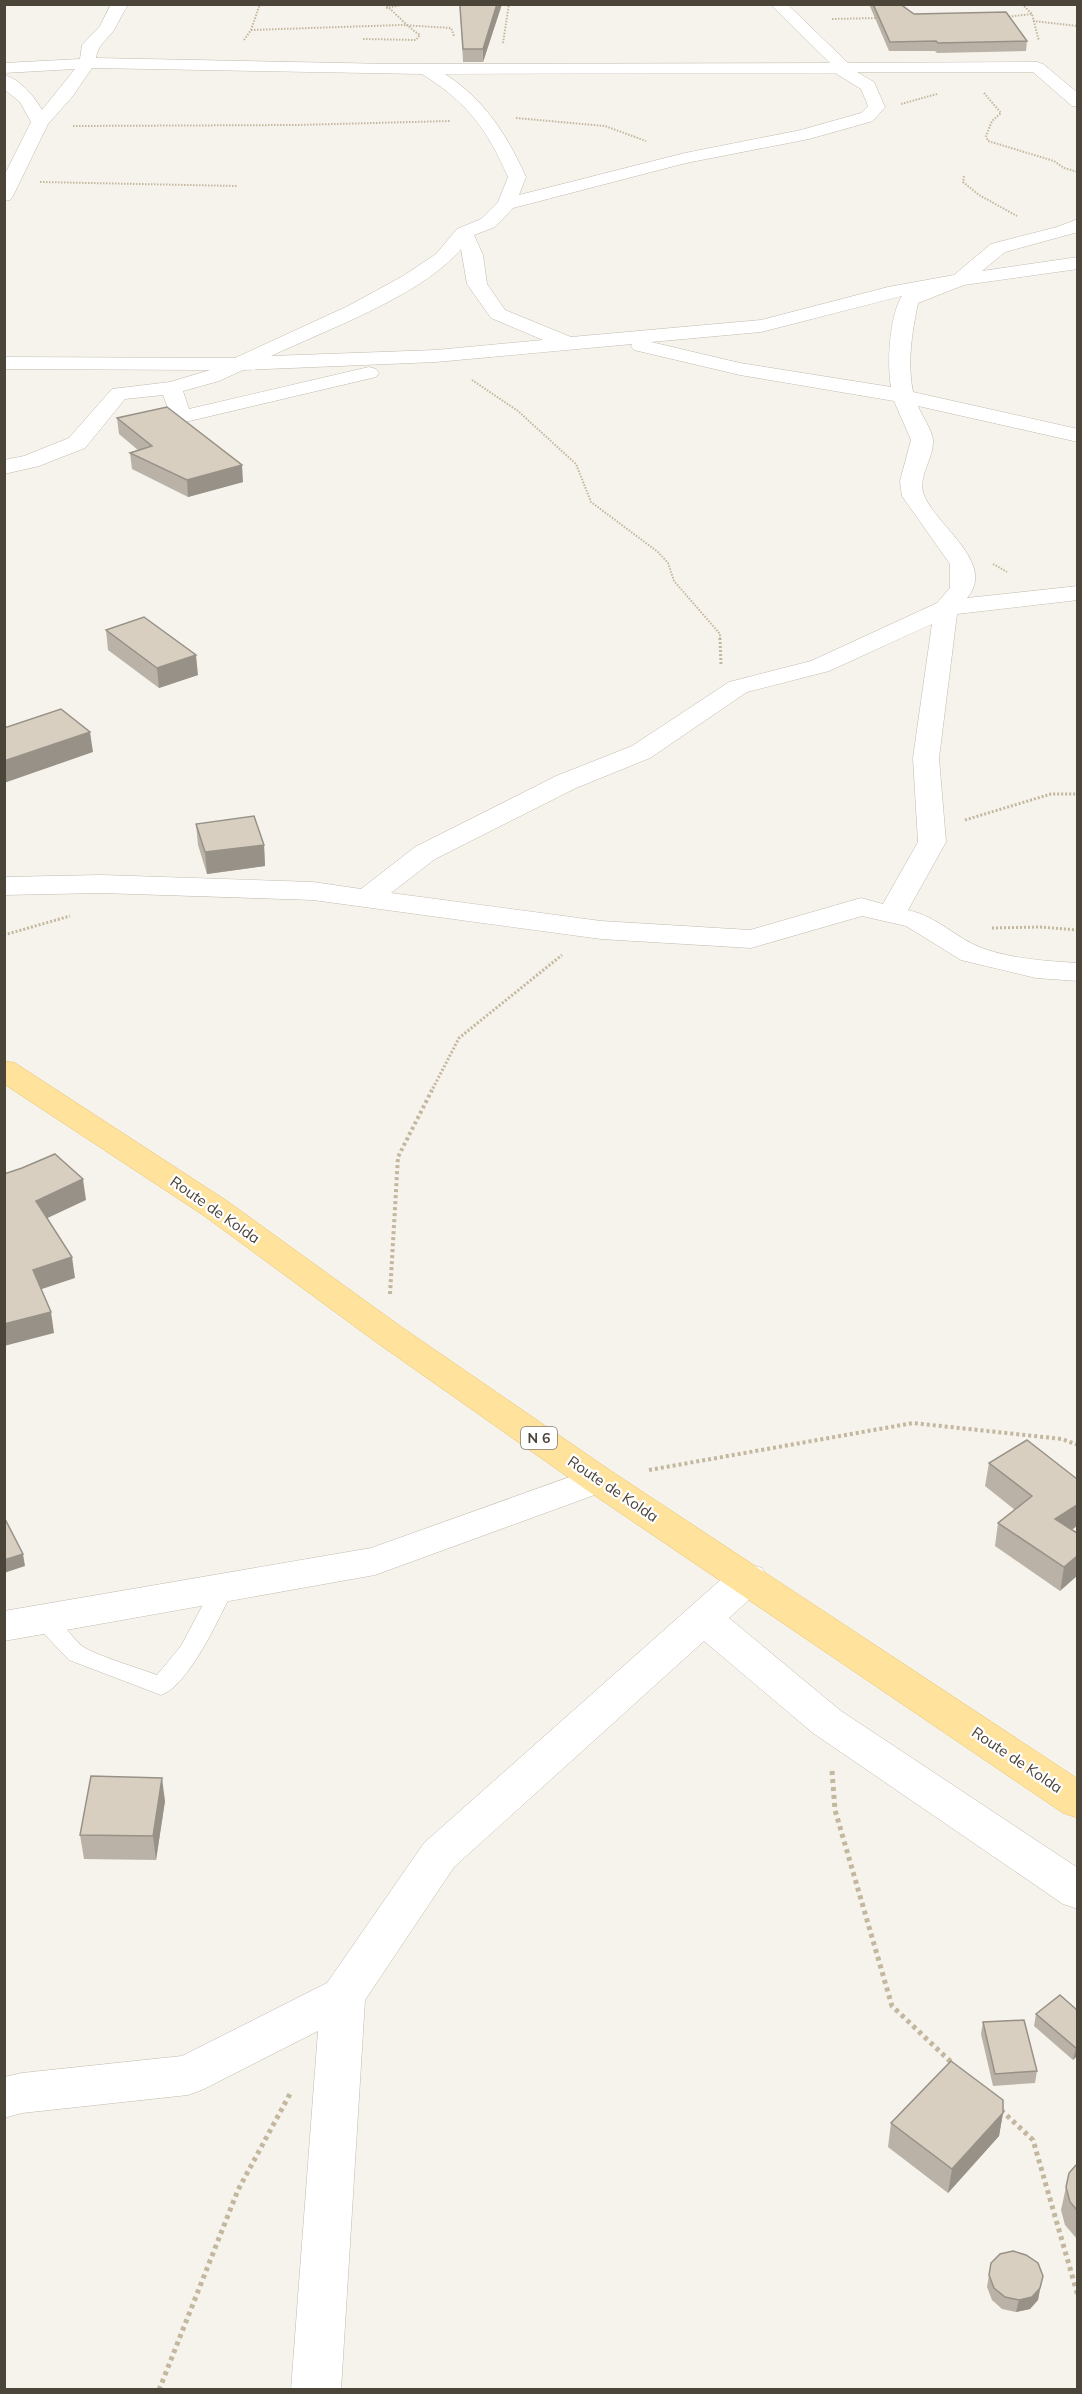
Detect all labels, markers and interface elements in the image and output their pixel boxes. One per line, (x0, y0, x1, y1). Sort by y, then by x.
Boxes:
street label: Route de Kolda (167, 1172, 264, 1248)
road number: N 6 (521, 1427, 557, 1449)
street label: Route de Kolda (564, 1451, 662, 1526)
street label: Route de Kolda (968, 1722, 1066, 1797)

